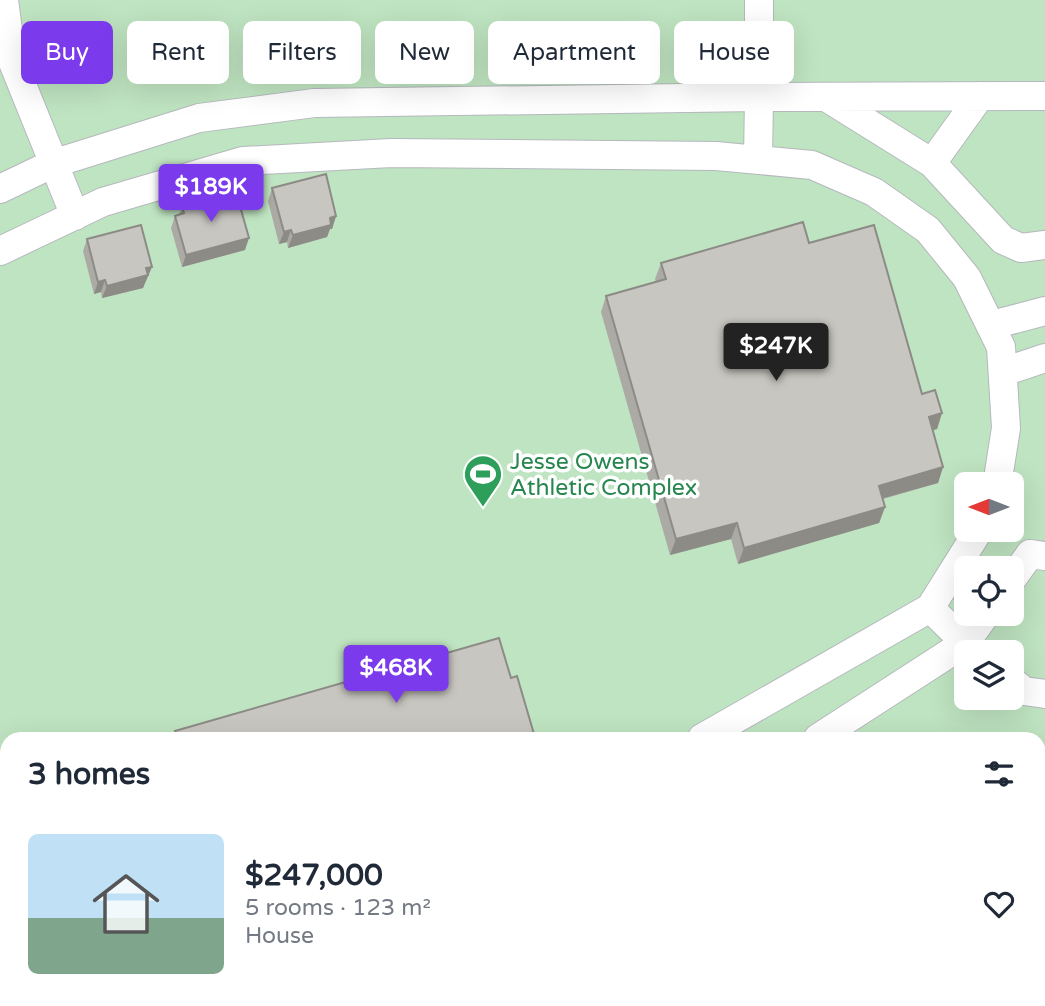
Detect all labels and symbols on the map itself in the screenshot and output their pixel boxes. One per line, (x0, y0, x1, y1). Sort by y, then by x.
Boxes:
pin: $189K (162, 164, 260, 224)
pin: $247K (727, 324, 825, 383)
place label: Jesse Owens Athletic Complex (510, 448, 697, 502)
sports icon: Jesse Owens Athletic Complex (462, 453, 504, 508)
north arrow (954, 472, 1024, 542)
pin: $468K (347, 646, 445, 705)

